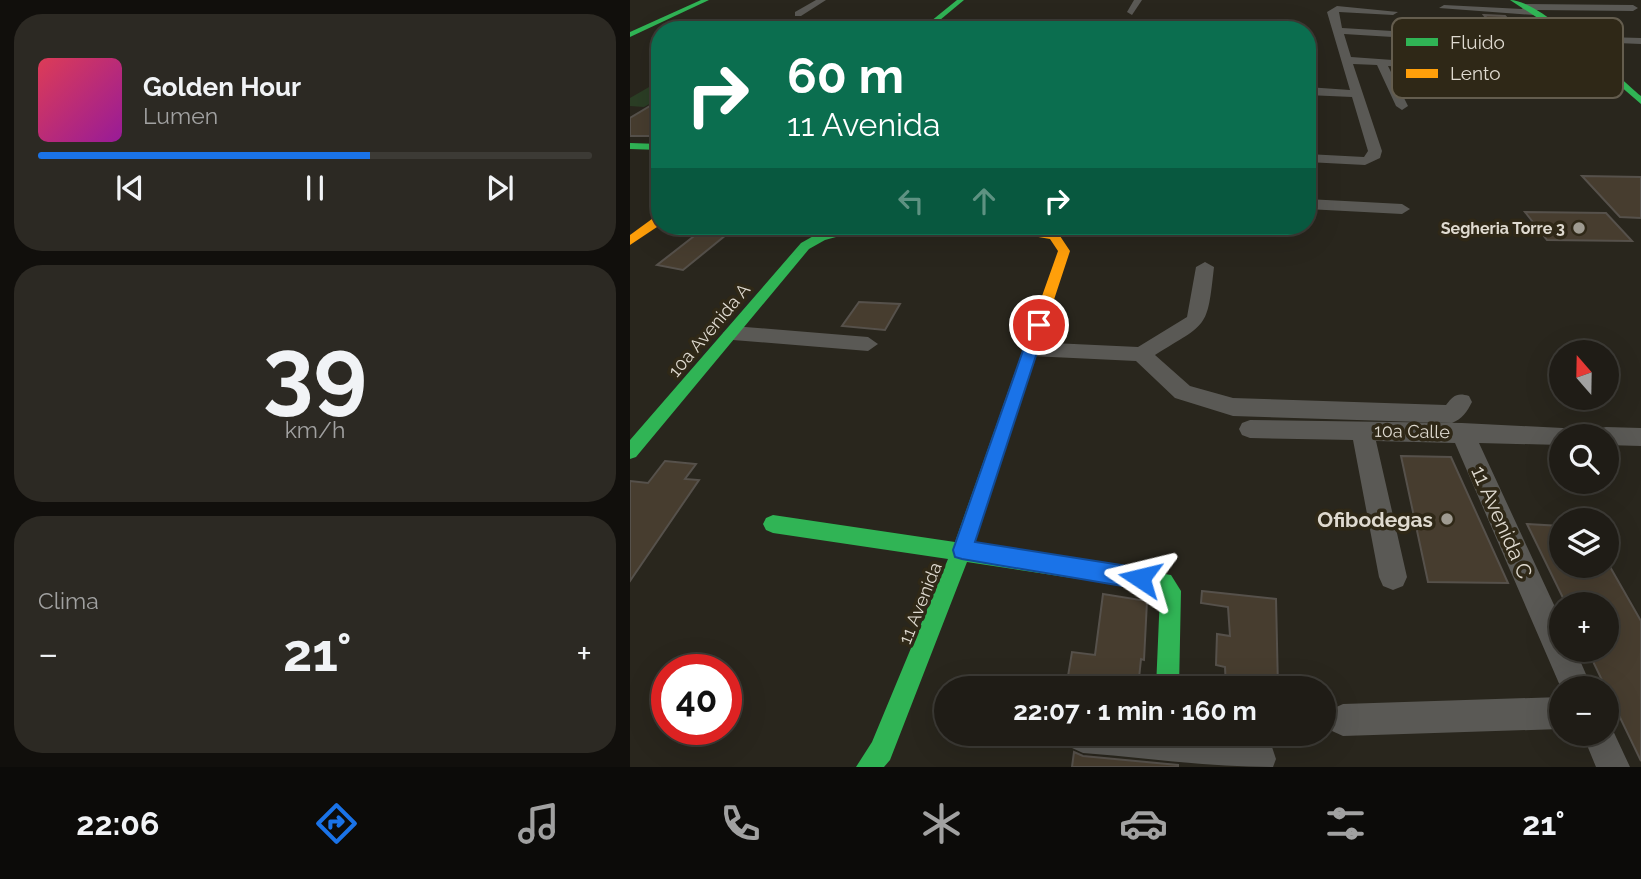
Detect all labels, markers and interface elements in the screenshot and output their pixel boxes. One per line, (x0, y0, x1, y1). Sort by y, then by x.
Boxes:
legend (1392, 18, 1623, 98)
text: Fluido (1450, 31, 1505, 53)
text: 60 m (787, 47, 904, 104)
icon: right (672, 49, 763, 140)
text: Lento (1450, 62, 1501, 84)
text: Golden Hour (143, 72, 301, 102)
text: Lumen (143, 102, 218, 129)
text: 11 Avenida (787, 106, 940, 143)
icon: previous (111, 169, 149, 207)
icon: pause (296, 169, 334, 207)
icon: next (481, 169, 519, 207)
icon: left (892, 182, 930, 220)
icon: ahead (965, 182, 1003, 220)
icon: right (1038, 182, 1076, 220)
place label: Segheria Torre 3 (1441, 219, 1565, 238)
marker: Segheria Torre 3 (1571, 220, 1587, 236)
street label: 10a Avenida A (664, 279, 754, 381)
pin (1009, 295, 1069, 355)
icon: arrive (1020, 306, 1058, 344)
text: 39 (263, 317, 367, 424)
north arrow (1549, 340, 1619, 410)
map controls (1549, 340, 1619, 746)
text: km/h (285, 416, 345, 443)
street label: 10a Calle (1374, 420, 1450, 442)
button: search (1549, 424, 1619, 494)
street label: 11 Avenida C (1466, 462, 1538, 582)
place label: Ofibodegas (1317, 507, 1433, 532)
button: layers (1549, 508, 1619, 578)
marker: Ofibodegas (1439, 511, 1455, 527)
position arrow (1103, 541, 1177, 615)
street label: 11 Avenida (894, 559, 946, 647)
text: Clima (38, 587, 99, 614)
button: + (1549, 592, 1619, 662)
text: 21° (283, 622, 352, 683)
text: − (38, 631, 58, 676)
text: + (576, 631, 592, 676)
speed limit sign: 40 (651, 654, 742, 745)
button: − (1549, 676, 1619, 746)
text: 22:07 · 1 min · 160 m (1013, 696, 1257, 726)
icon: directions (312, 799, 361, 848)
icon: music (514, 799, 563, 848)
icon: phone (716, 799, 765, 848)
icon: climate (917, 799, 966, 848)
icon: car (1119, 799, 1168, 848)
icon: filters (1321, 799, 1370, 848)
text: 22:06 (76, 805, 159, 842)
text: 21° (1522, 805, 1565, 842)

